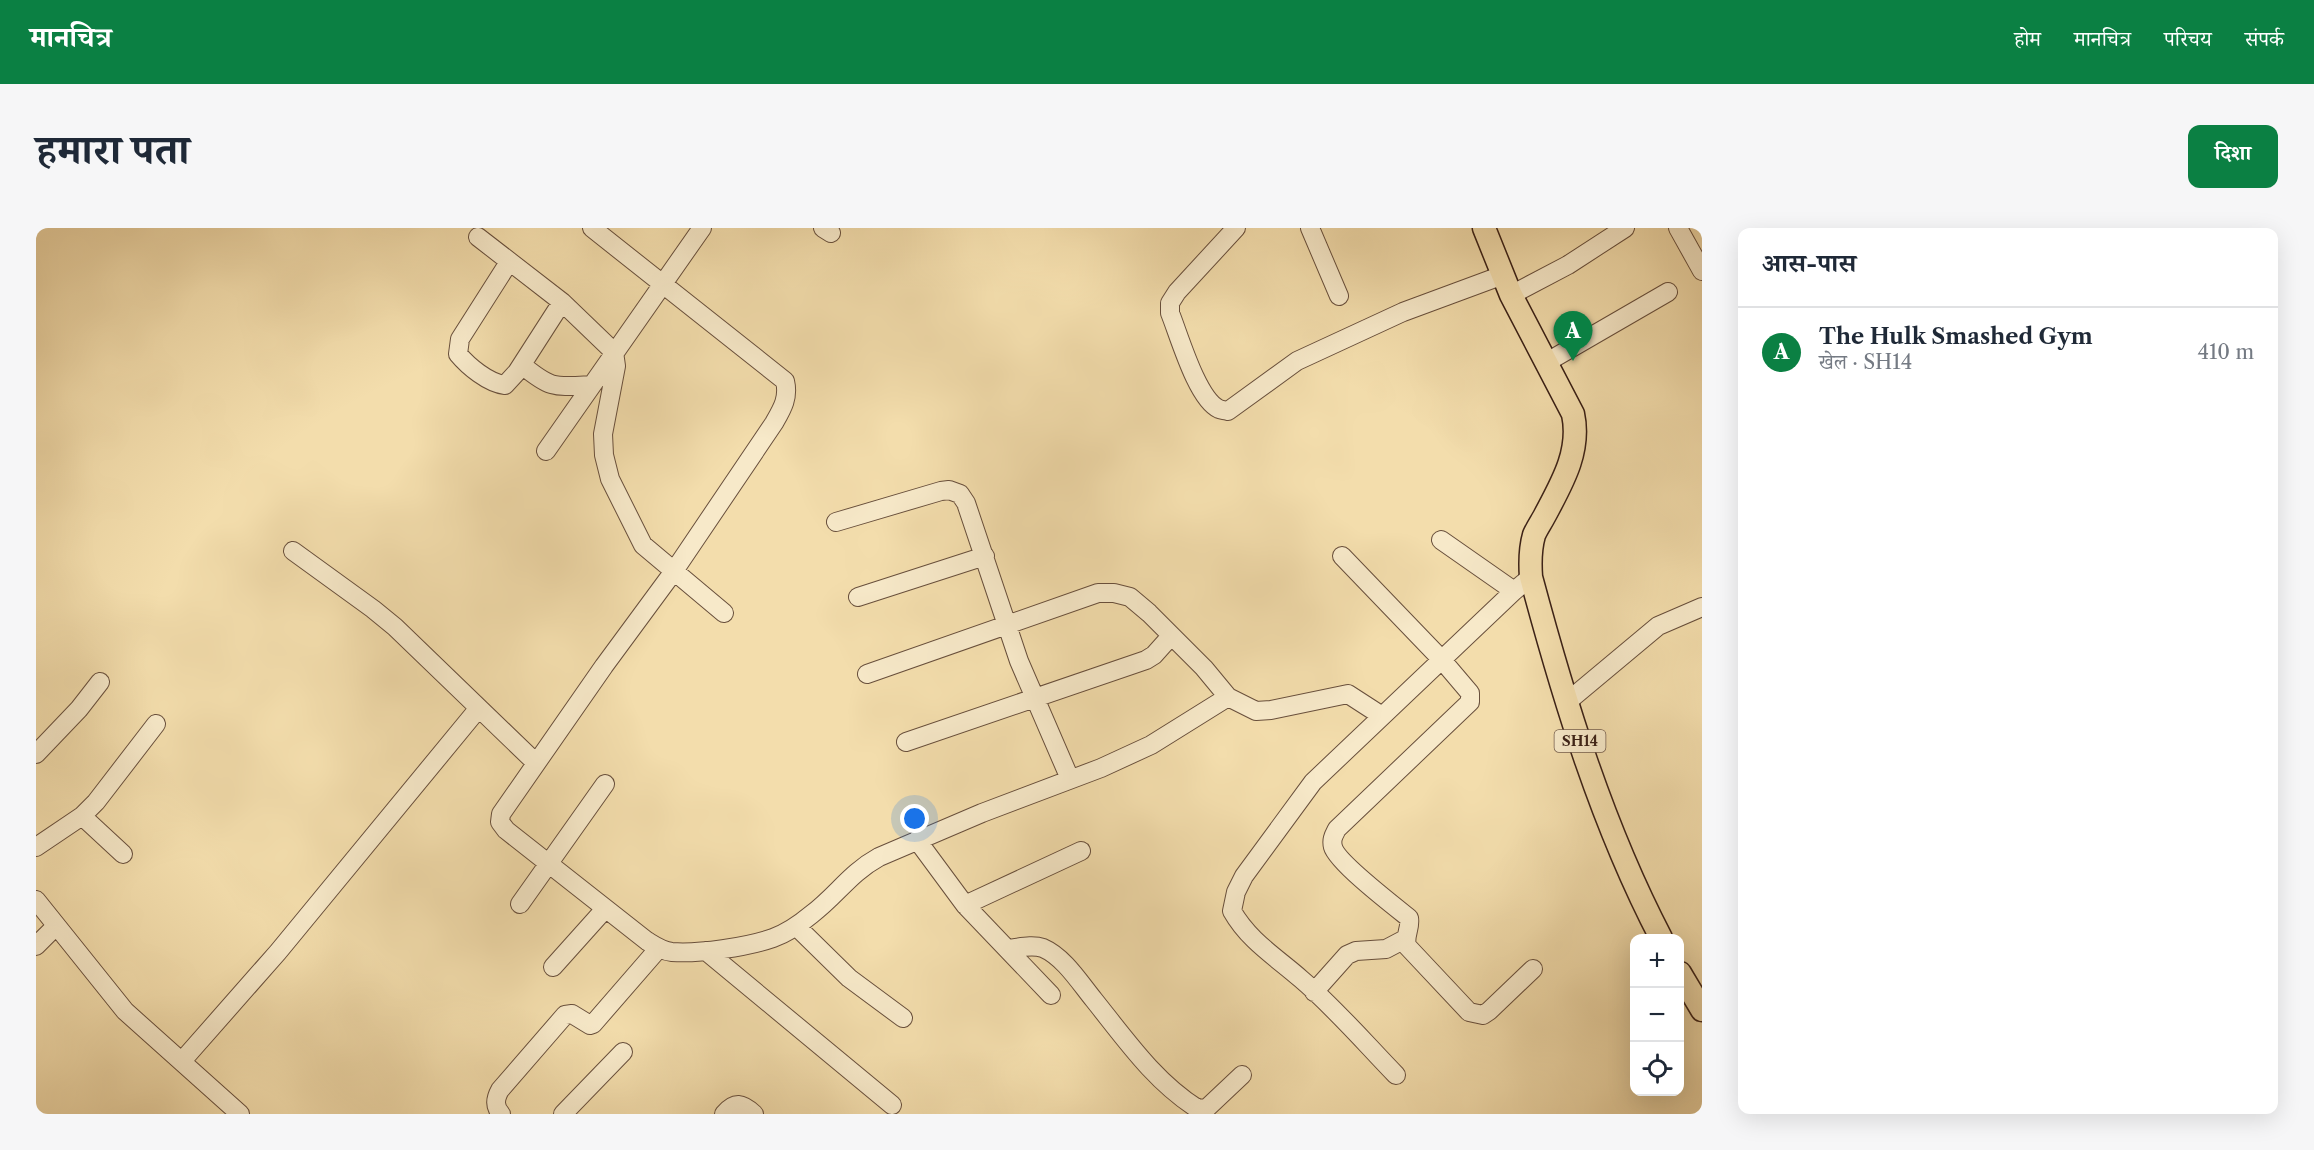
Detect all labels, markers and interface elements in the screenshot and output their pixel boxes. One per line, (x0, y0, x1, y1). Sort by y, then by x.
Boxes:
text: मानचित्र (30, 20, 112, 54)
text: होम (2014, 26, 2041, 51)
text: मानचित्र (2074, 26, 2131, 51)
text: परिचय (2164, 26, 2212, 51)
text: संपर्क (2245, 26, 2284, 51)
text: हमारा पता (36, 123, 189, 175)
button: दिशा (2188, 125, 2278, 188)
text: आस-पास (1762, 247, 1856, 279)
pin: A (1554, 312, 1592, 361)
text: The Hulk Smashed Gym (1819, 323, 2093, 350)
text: A (1774, 340, 1789, 364)
text: 410 m (2197, 340, 2254, 364)
text: खेल · SH14 (1819, 350, 1912, 374)
road number: SH14 (1554, 730, 1606, 752)
your location (900, 804, 929, 833)
map controls (1630, 934, 1684, 1096)
button: + (1630, 934, 1684, 988)
button: − (1630, 988, 1684, 1042)
button: locate (1630, 1042, 1684, 1096)

